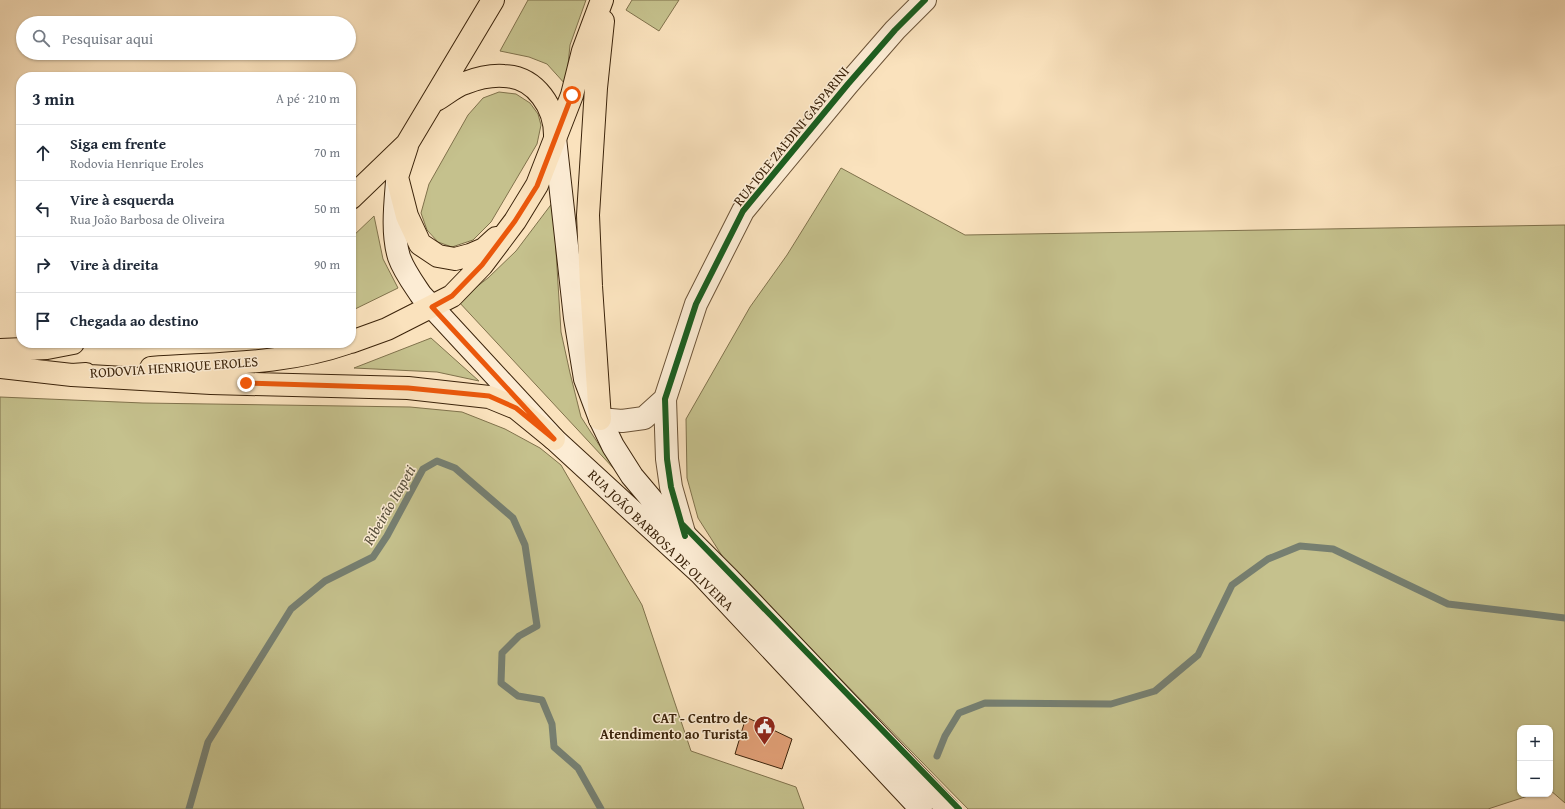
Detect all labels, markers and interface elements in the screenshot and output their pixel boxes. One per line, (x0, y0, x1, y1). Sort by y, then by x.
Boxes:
search box (16, 16, 356, 60)
icon: search (30, 27, 52, 49)
text: Pesquisar aqui (62, 28, 153, 49)
street label: RUA IOLE ZALDINI GASPARINI (728, 62, 854, 210)
text: 3 min (32, 86, 74, 111)
route start (563, 86, 581, 104)
text: A pé · 210 m (276, 89, 340, 108)
text: Siga em frente (70, 133, 166, 154)
icon: ahead (32, 142, 54, 164)
text: 70 m (314, 143, 340, 162)
text: Rodovia Henrique Eroles (70, 154, 204, 173)
text: Vire à esquerda (70, 189, 174, 210)
icon: left (32, 198, 54, 220)
text: 50 m (314, 199, 340, 218)
text: Rua João Barbosa de Oliveira (70, 210, 225, 229)
icon: right (32, 254, 54, 276)
text: Vire à direita (70, 254, 158, 275)
text: 90 m (314, 255, 340, 274)
icon: arrive (32, 310, 54, 332)
text: Chegada ao destino (70, 310, 198, 331)
street label: RODOVIA HENRIQUE EROLES (89, 351, 259, 383)
route end (237, 374, 255, 392)
water label: Ribeirão Itapeti (357, 461, 420, 550)
street label: RUA JOÃO BARBOSA DE OLIVEIRA (584, 465, 739, 616)
place label: CAT - Centro de Atendimento ao Turista (600, 708, 749, 744)
public building icon: CAT - Centro de Atendimento ao Turista (751, 713, 777, 746)
map controls (1517, 725, 1553, 797)
button: + (1517, 725, 1553, 761)
button: − (1517, 761, 1553, 797)

